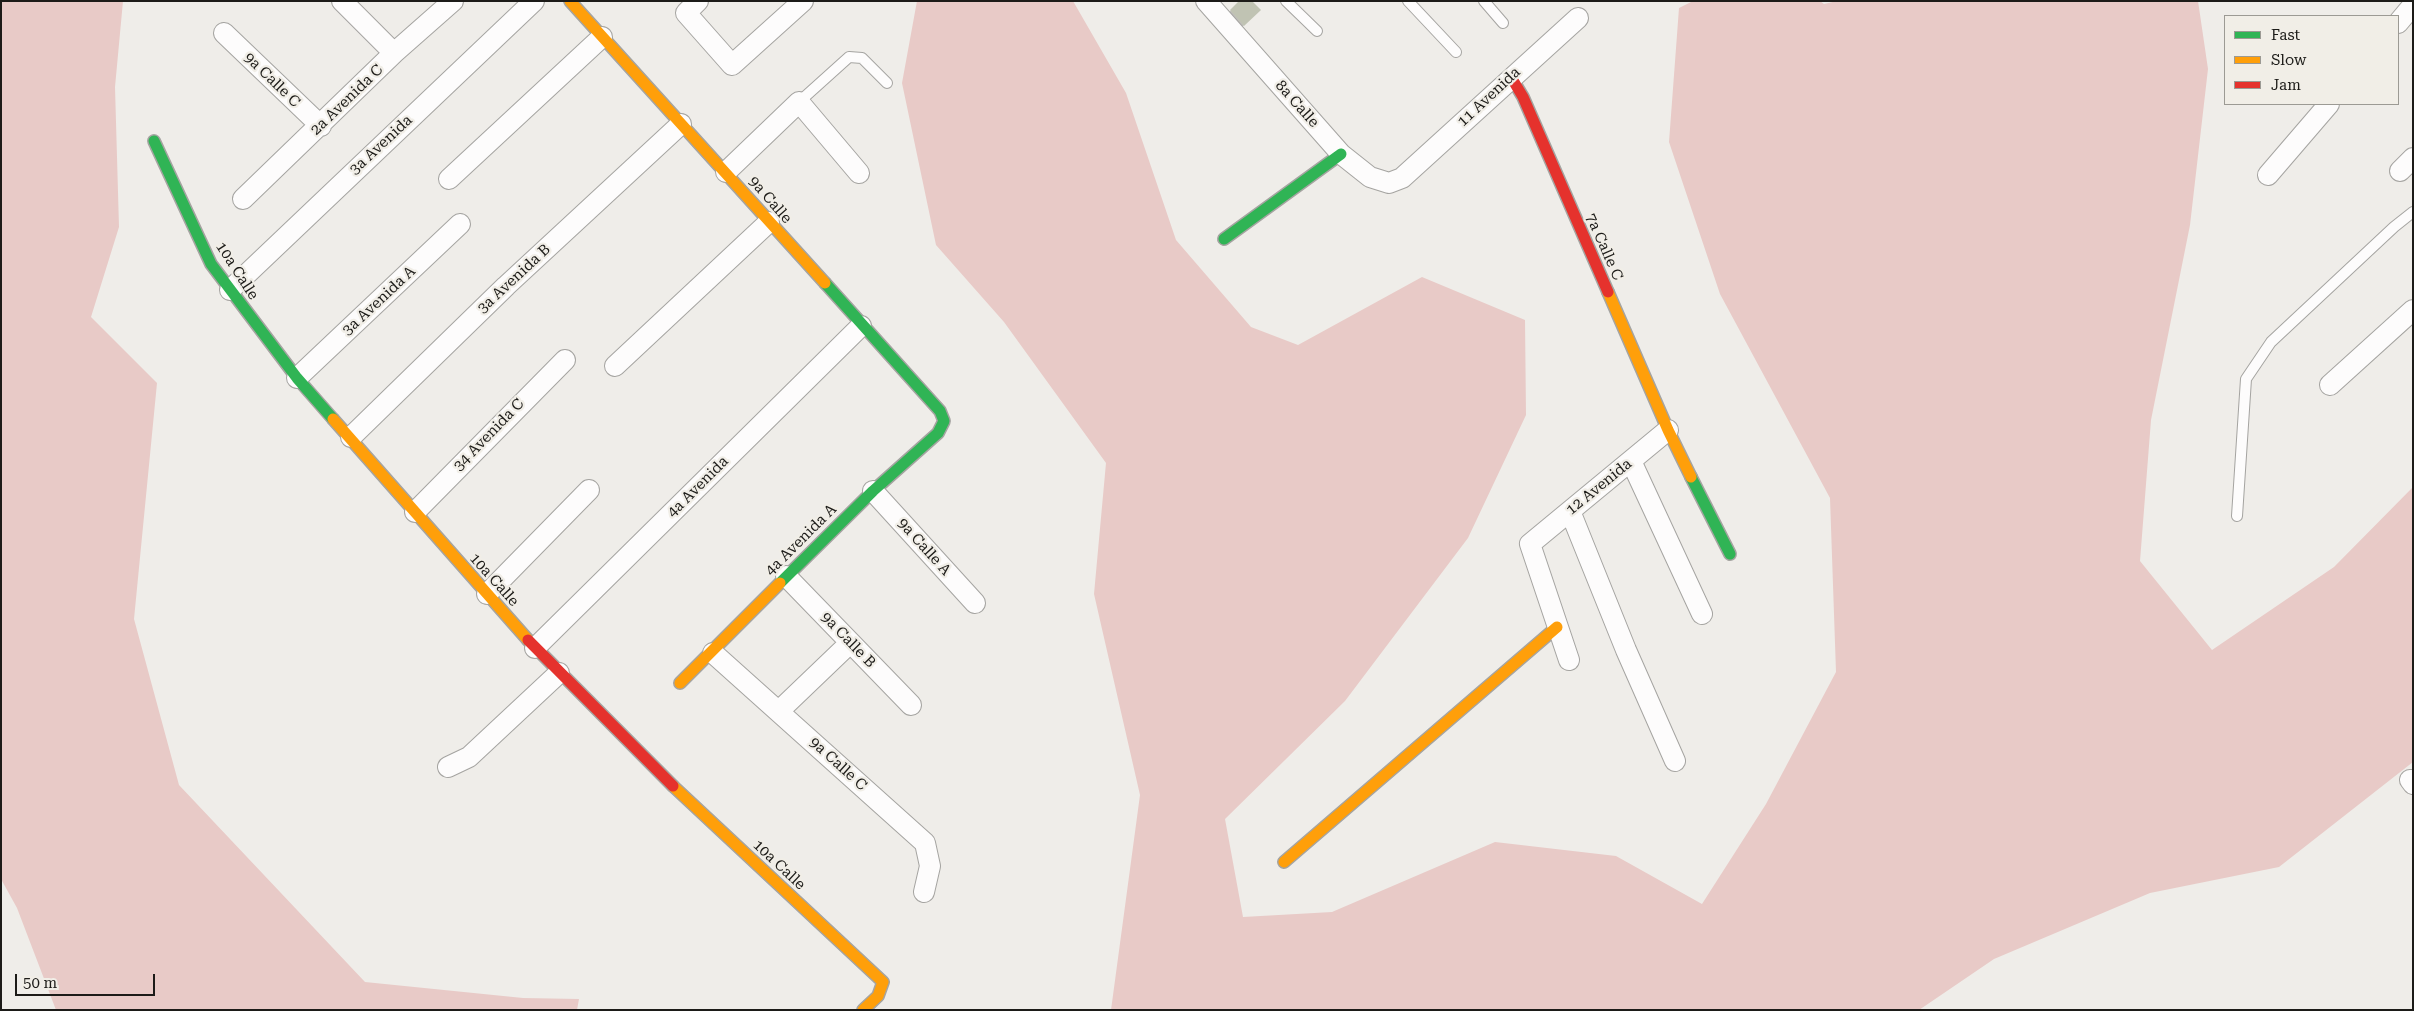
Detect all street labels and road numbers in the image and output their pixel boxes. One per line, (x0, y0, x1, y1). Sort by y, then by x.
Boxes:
street label: 9a Calle C (240, 49, 304, 111)
street label: 2a Avenida C (307, 61, 387, 139)
street label: 11 Avenida (1454, 63, 1524, 131)
street label: 8a Calle (1271, 77, 1323, 131)
street label: 3a Avenida (346, 111, 416, 179)
street label: 9a Calle (745, 173, 795, 227)
street label: 7a Calle C (1581, 211, 1627, 283)
street label: 10a Calle (212, 239, 262, 303)
street label: 3a Avenida B (474, 241, 554, 317)
street label: 3a Avenida A (339, 263, 419, 339)
street label: 34 Avenida C (450, 395, 528, 475)
street label: 4a Avenida (664, 453, 732, 521)
street label: 12 Avenida (1562, 455, 1636, 519)
street label: 4a Avenida A (762, 501, 840, 579)
street label: 9a Calle A (894, 515, 954, 579)
street label: 10a Calle (466, 550, 522, 610)
street label: 9a Calle B (817, 608, 879, 672)
street label: 9a Calle C (805, 733, 871, 795)
street label: 10a Calle (749, 836, 809, 894)

